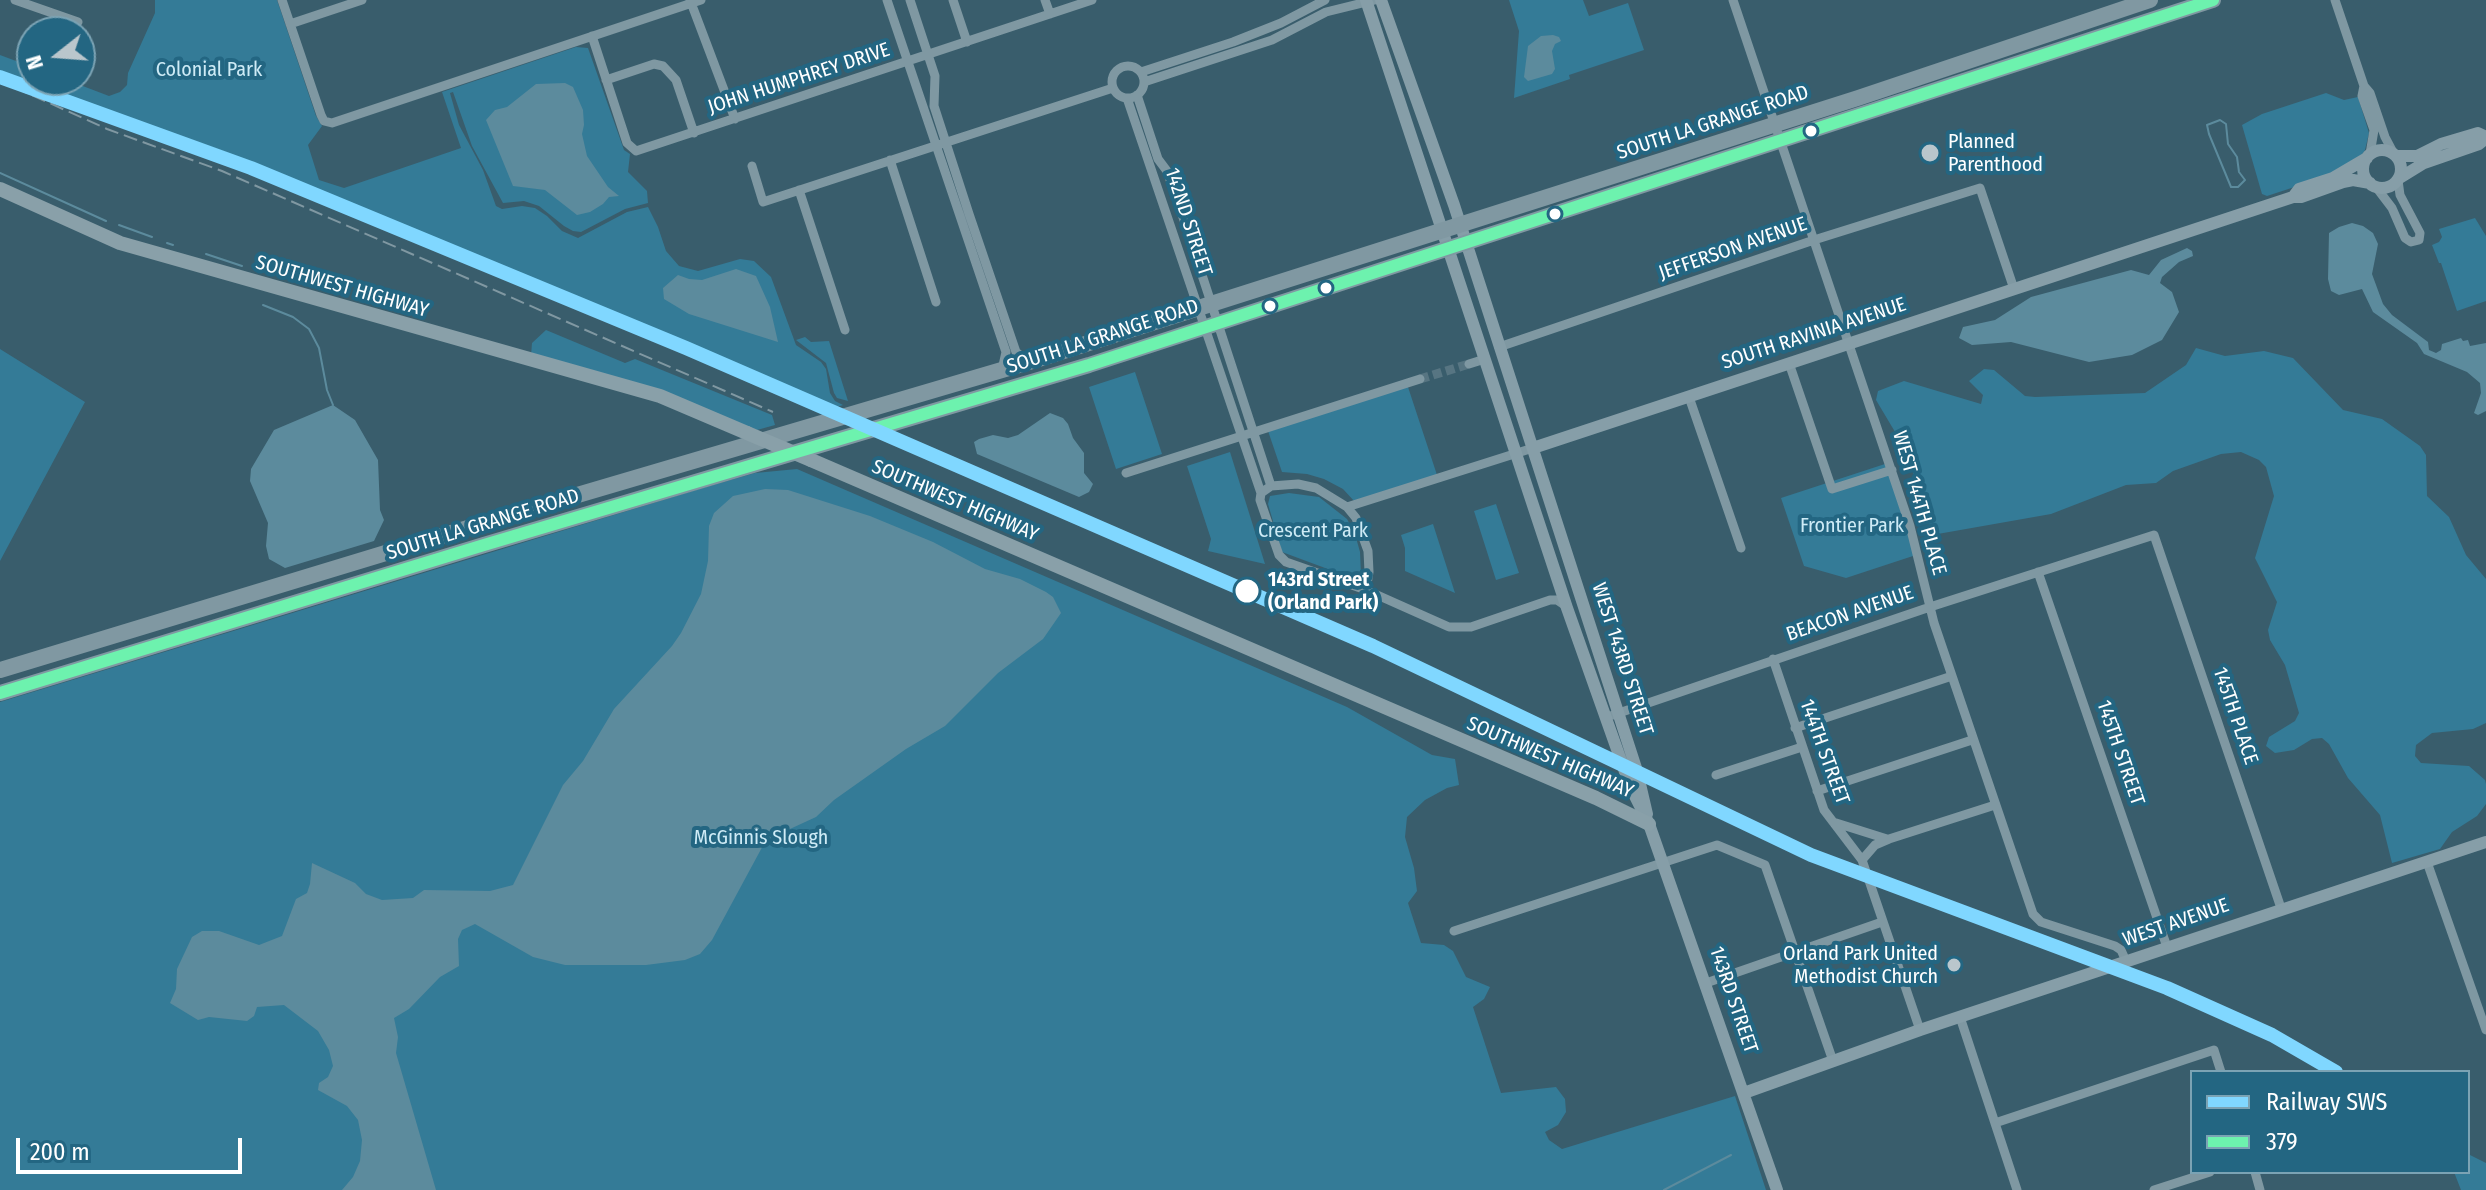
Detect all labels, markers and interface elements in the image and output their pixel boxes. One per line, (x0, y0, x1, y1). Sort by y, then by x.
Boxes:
north arrow (16, 16, 96, 96)
street label: JOHN HUMPHREY DRIVE (705, 38, 893, 120)
text: N (20, 52, 49, 73)
park label: Colonial Park (156, 58, 262, 82)
street label: SOUTH LA GRANGE ROAD (1614, 81, 1812, 165)
unlabelled marker (1803, 123, 1819, 139)
place label: Planned Parenthood (1948, 130, 2043, 177)
marker: Planned Parenthood (1919, 142, 1941, 164)
street label: 142ND STREET (1159, 165, 1217, 279)
unlabelled marker (1547, 206, 1563, 222)
street label: JEFFERSON AVENUE (1656, 212, 1810, 286)
street label: SOUTHWEST HIGHWAY (253, 251, 431, 323)
unlabelled marker (1318, 280, 1334, 296)
street label: SOUTH RAVINIA AVENUE (1719, 293, 1909, 375)
street label: SOUTH LA GRANGE ROAD (1004, 295, 1202, 379)
unlabelled marker (1262, 298, 1278, 314)
street label: WEST 144TH PLACE (1887, 428, 1951, 578)
street label: SOUTHWEST HIGHWAY (868, 455, 1042, 547)
street label: SOUTH LA GRANGE ROAD (384, 484, 582, 566)
park label: Frontier Park (1800, 514, 1904, 538)
park label: Crescent Park (1258, 519, 1368, 543)
place label: 143rd Street (Orland Park) (1268, 568, 1378, 615)
marker: 143rd Street (Orland Park) (1233, 577, 1261, 605)
street label: WEST 143RD STREET (1586, 580, 1658, 738)
street label: BEACON AVENUE (1783, 581, 1917, 647)
street label: 145TH PLACE (2207, 664, 2263, 768)
street label: 144TH STREET (1794, 696, 1854, 808)
street label: 145TH STREET (2091, 697, 2149, 809)
street label: SOUTHWEST HIGHWAY (1463, 712, 1637, 804)
park label: McGinnis Slough (694, 826, 828, 850)
street label: WEST AVENUE (2120, 894, 2232, 952)
place label: Orland Park United Methodist Church (1783, 942, 1938, 989)
street label: 143RD STREET (1704, 944, 1762, 1056)
marker: Orland Park United Methodist Church (1945, 956, 1963, 974)
legend (2190, 1070, 2470, 1174)
text: Railway SWS (2266, 1088, 2387, 1116)
scale bar (20, 1122, 246, 1172)
text: 379 (2266, 1128, 2298, 1156)
text: 200 m (30, 1138, 90, 1166)

